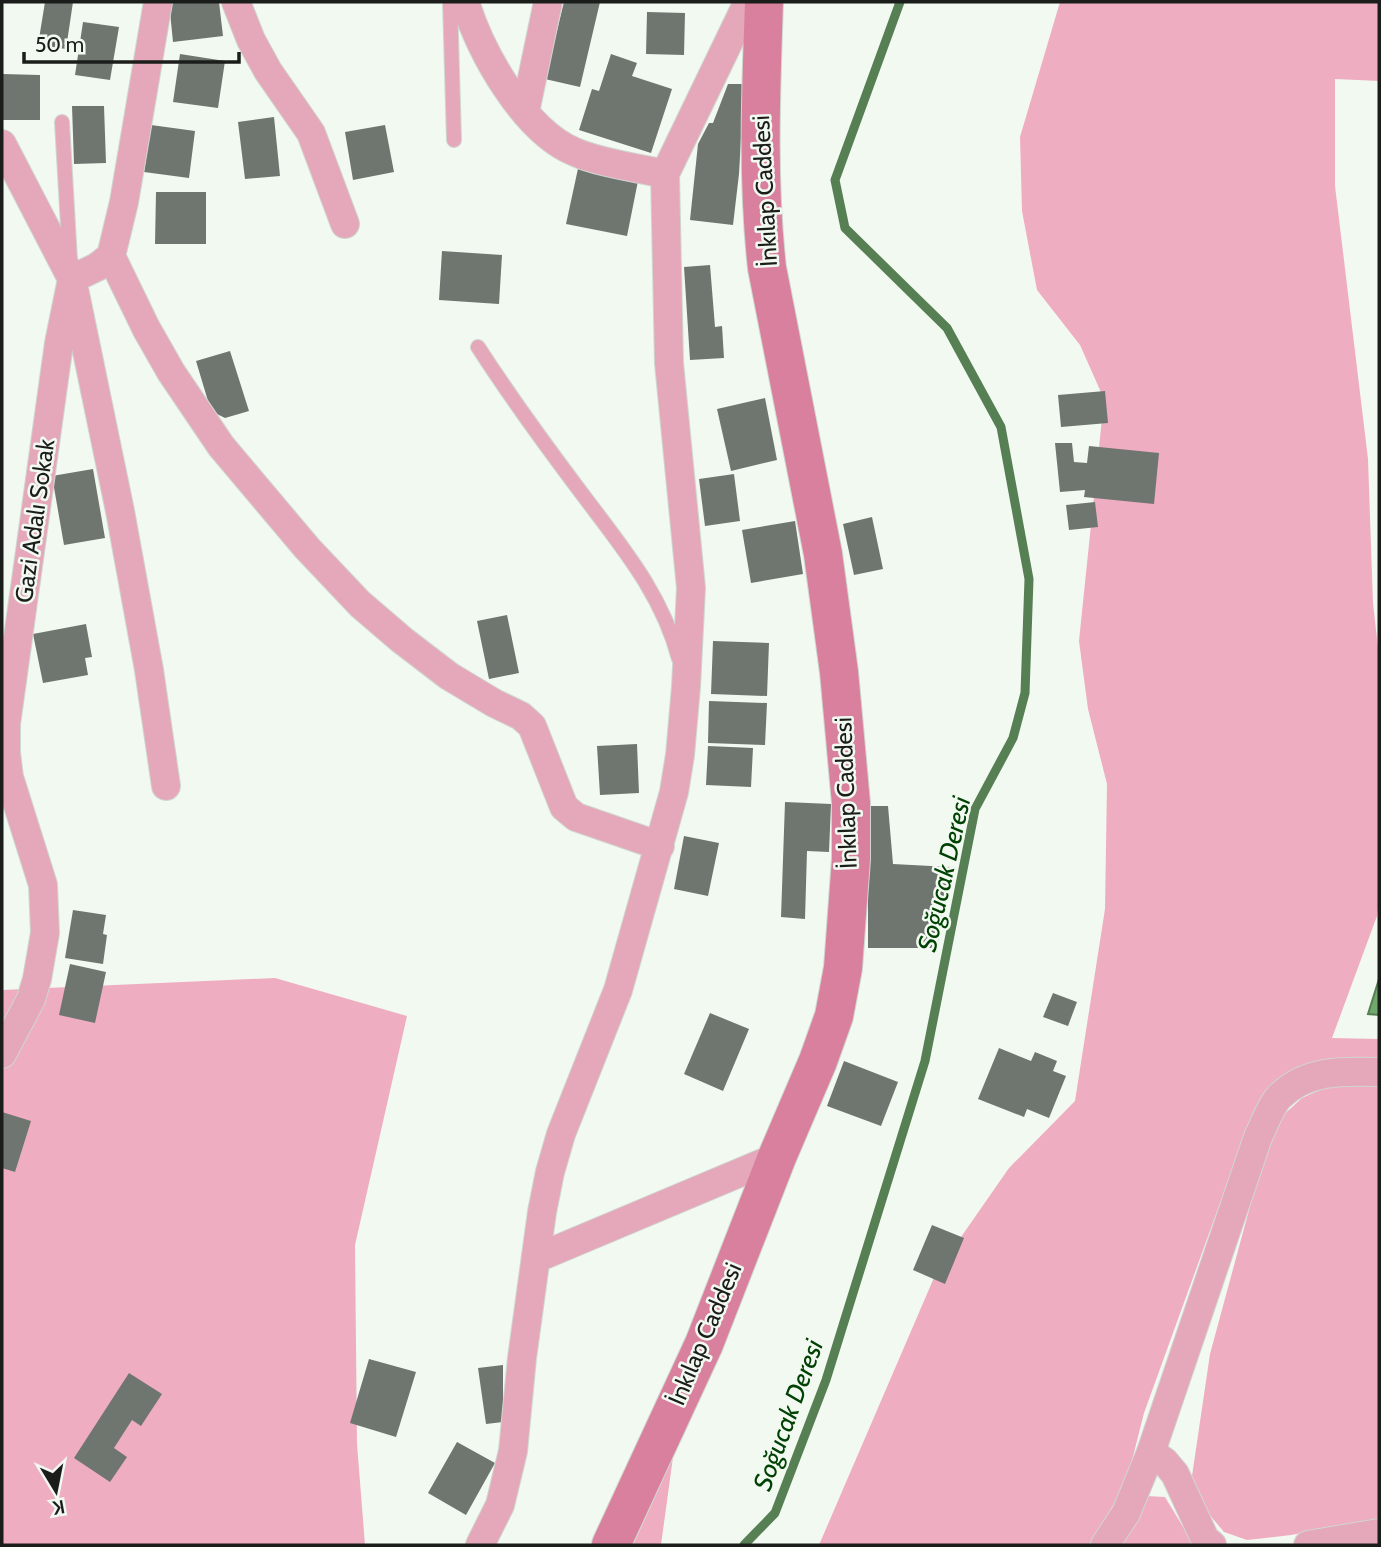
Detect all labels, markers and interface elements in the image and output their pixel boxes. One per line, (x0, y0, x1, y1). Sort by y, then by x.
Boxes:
scale bar (24, 21, 240, 65)
text: 50 m (35, 32, 84, 57)
street label: İnkılap Caddesi (746, 115, 783, 267)
street label: Gazi Adalı Sokak (9, 437, 60, 605)
street label: İnkılap Caddesi (828, 717, 863, 869)
water label: Soğucak Deresi (911, 793, 977, 955)
street label: İnkılap Caddesi (662, 1258, 748, 1409)
water label: Soğucak Deresi (746, 1335, 830, 1495)
north arrow (21, 1456, 91, 1526)
text: K (51, 1495, 67, 1520)

